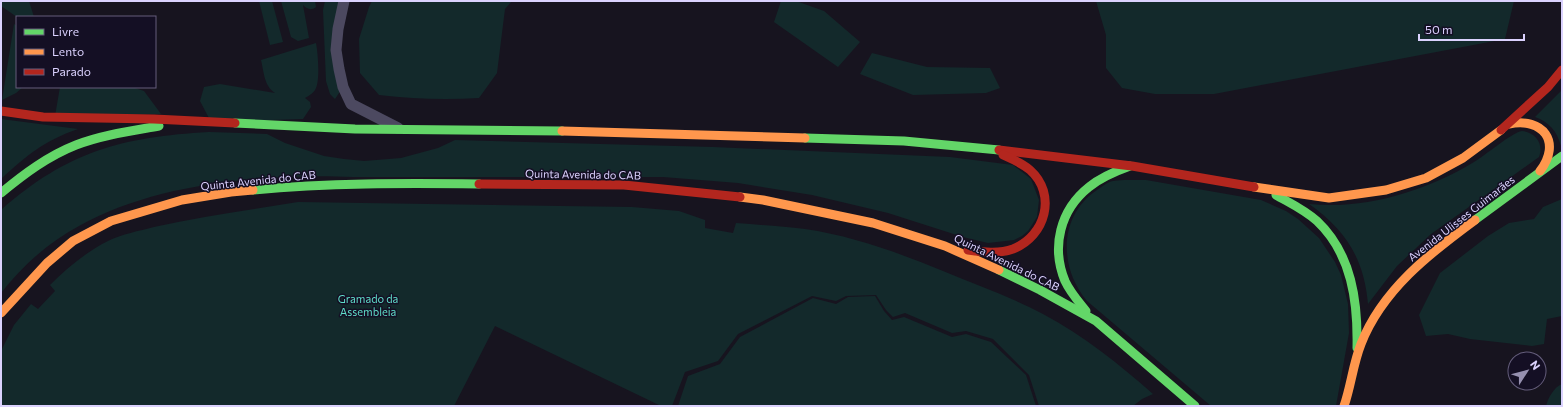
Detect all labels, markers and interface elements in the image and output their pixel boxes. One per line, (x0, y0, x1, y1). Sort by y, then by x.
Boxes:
legend (16, 16, 156, 88)
scale bar (1419, 16, 1524, 42)
text: 50 m (1425, 22, 1453, 36)
text: Livre (52, 24, 79, 38)
text: Lento (52, 44, 84, 58)
text: Parado (52, 64, 91, 78)
street label: Quinta Avenida do CAB (525, 166, 641, 182)
street label: Quinta Avenida do CAB (200, 167, 316, 193)
street label: Avenida Ulisses Guimarães (1405, 172, 1517, 264)
street label: Quinta Avenida do CAB (952, 231, 1062, 293)
park label: Gramado da Assembleia (338, 292, 398, 318)
north arrow (1507, 351, 1547, 391)
text: N (1528, 358, 1543, 372)

